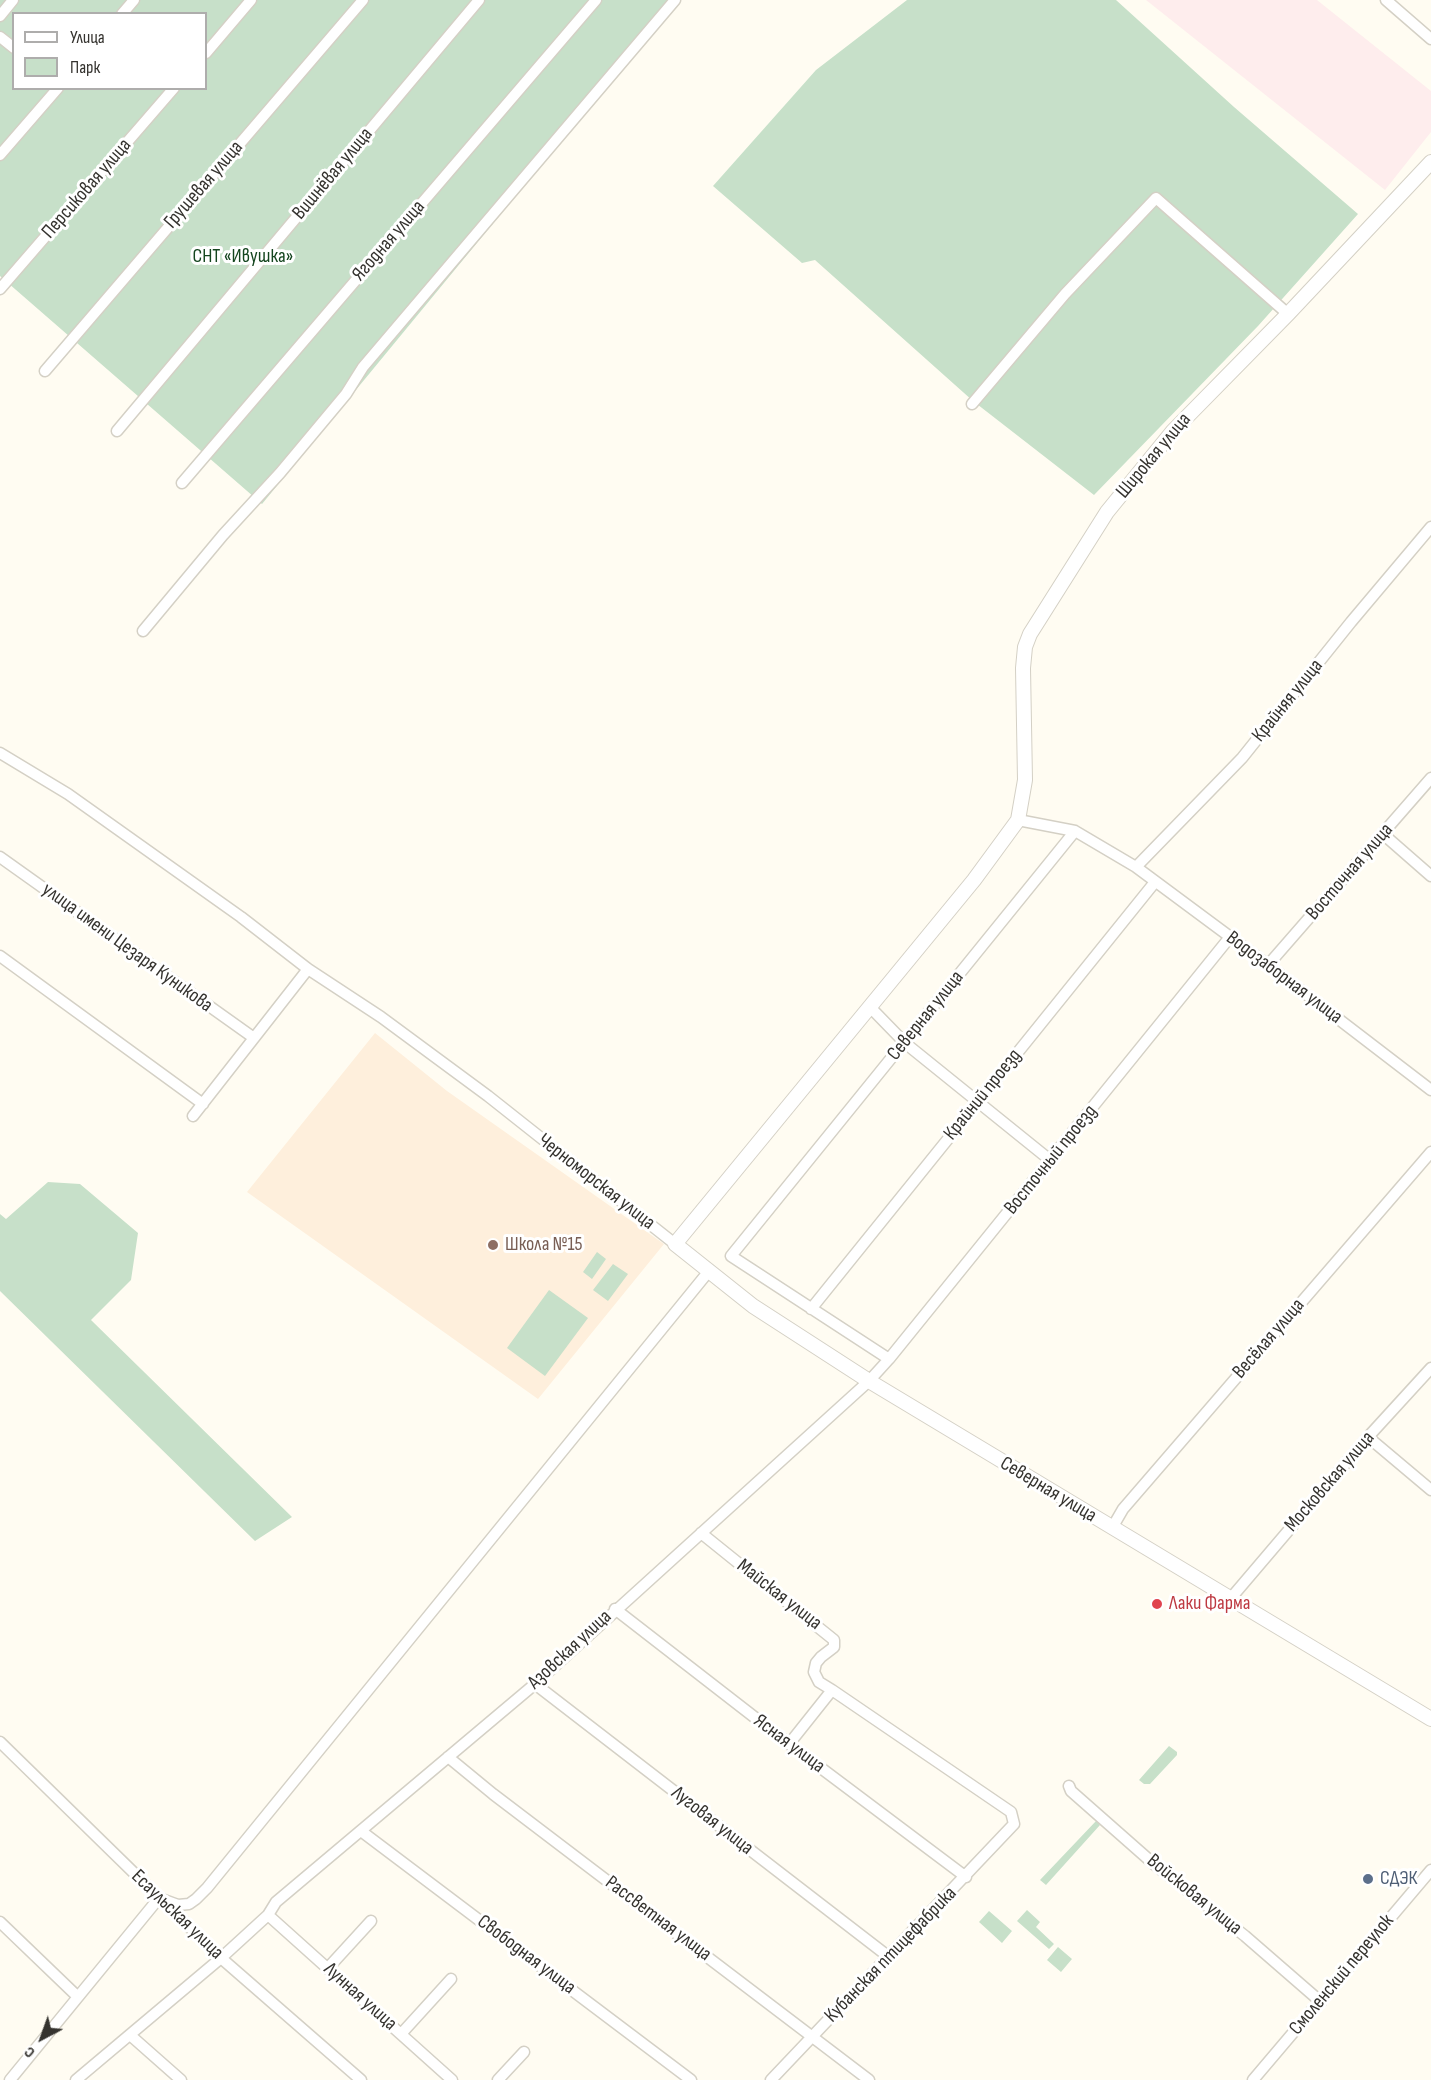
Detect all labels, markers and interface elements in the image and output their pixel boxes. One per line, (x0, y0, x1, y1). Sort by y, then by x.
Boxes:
legend (12, 12, 207, 90)
text: Улица (70, 27, 105, 48)
text: Парк (70, 57, 100, 78)
street label: Вишнёвая улица (288, 123, 378, 225)
street label: Персиковая улица (37, 134, 137, 244)
street label: Грушевая улица (159, 136, 249, 234)
street label: Ягодная улица (347, 196, 431, 286)
park label: СНТ «Ивушка» (193, 245, 293, 269)
street label: Широкая улица (1111, 409, 1197, 503)
street label: Крайняя улица (1247, 655, 1329, 747)
street label: Восточная улица (1301, 819, 1399, 925)
street label: улица имени Цезаря Куникова (37, 878, 217, 1018)
street label: Водозаборная улица (1221, 926, 1347, 1030)
street label: Северная улица (883, 966, 969, 1066)
street label: Крайний проезд (939, 1045, 1027, 1145)
street label: Восточный проезд (999, 1100, 1103, 1220)
street label: Черноморская улица (533, 1129, 659, 1235)
place label: Школа №15 (505, 1233, 583, 1257)
marker: Школа №15 (486, 1238, 500, 1252)
street label: Весёлая улица (1228, 1294, 1310, 1384)
street label: Московская улица (1280, 1427, 1380, 1537)
street label: Северная улица (995, 1452, 1101, 1528)
street label: Майская улица (732, 1554, 826, 1636)
place label: Лаки Фарма (1169, 1592, 1250, 1616)
marker: Лаки Фарма (1150, 1597, 1164, 1611)
street label: Азовская улица (523, 1605, 617, 1695)
street label: Ясная улица (749, 1709, 829, 1779)
street label: Луговая улица (666, 1782, 758, 1860)
street label: Войсковая улица (1142, 1849, 1246, 1941)
street label: Есаульская улица (126, 1865, 228, 1965)
place label: СДЭК (1380, 1867, 1417, 1891)
street label: Рассветная улица (600, 1871, 716, 1967)
marker: СДЭК (1361, 1872, 1375, 1886)
street label: Кубанская птицефабрика (820, 1882, 962, 2028)
street label: Свободная улица (472, 1910, 580, 2000)
street label: Смоленский переулок (1285, 1910, 1399, 2040)
street label: Лунная улица (318, 1958, 402, 2036)
north arrow (12, 2008, 72, 2068)
text: С (21, 2042, 39, 2062)

